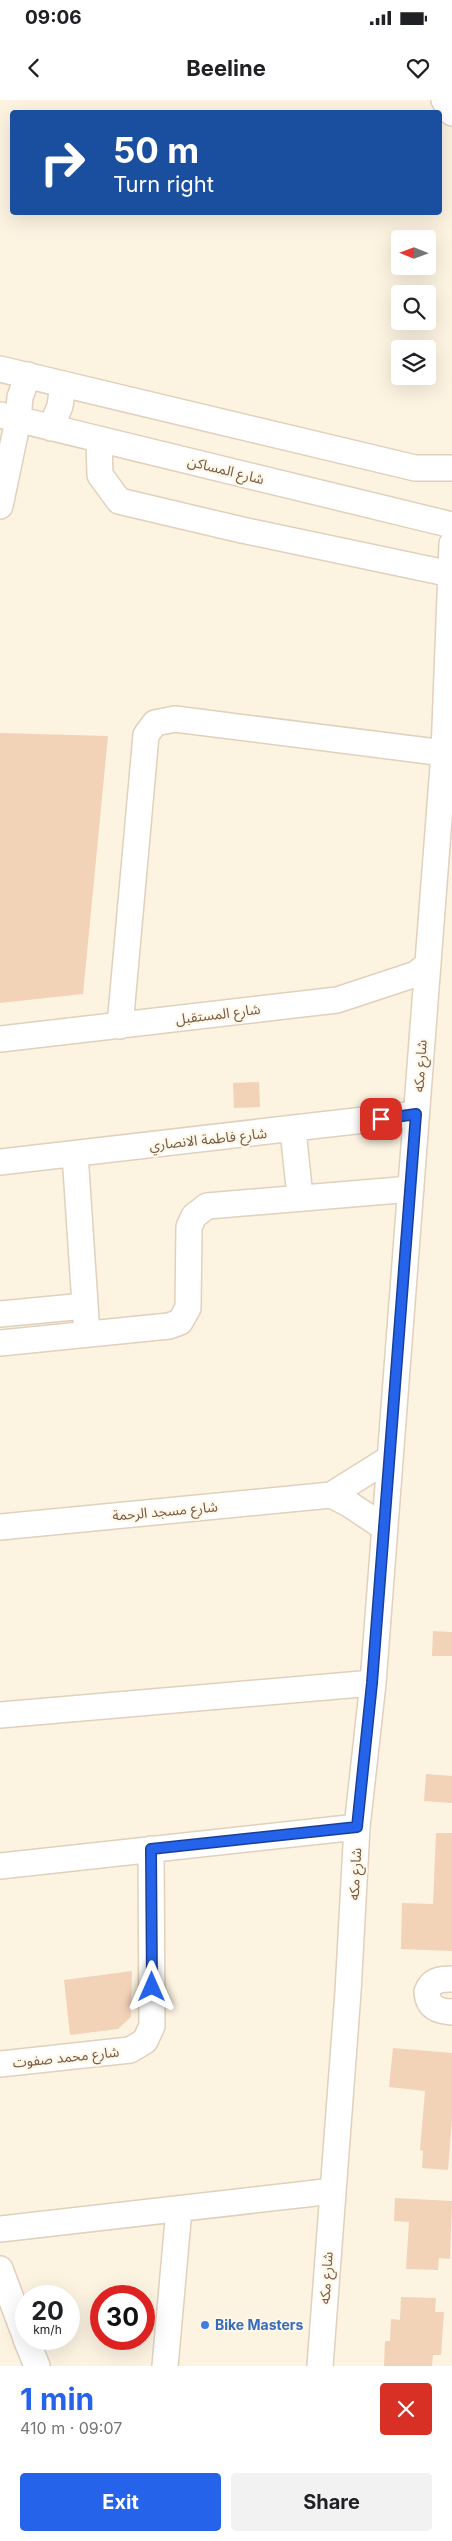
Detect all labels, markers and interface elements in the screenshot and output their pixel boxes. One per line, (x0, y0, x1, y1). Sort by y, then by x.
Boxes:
text: 09:06 (25, 6, 82, 29)
icon: back (20, 54, 48, 82)
icon: heart (404, 54, 432, 82)
text: Beeline (186, 55, 266, 81)
text: 50 m (113, 129, 199, 171)
icon: right (30, 130, 95, 195)
text: Turn right (113, 171, 214, 197)
north arrow (391, 230, 436, 275)
map controls (391, 230, 436, 385)
button: search (391, 285, 436, 330)
button: layers (391, 340, 436, 385)
street label: شارع المساكن (185, 452, 266, 490)
street label: شارع المستقبل (175, 1000, 262, 1030)
street label: شارع مكه (409, 1039, 433, 1093)
pin (360, 1098, 402, 1140)
icon: arrive (367, 1105, 395, 1133)
street label: شارع فاطمة الانصاري (148, 1124, 268, 1156)
street label: شارع مسجد الرحمة (111, 1497, 219, 1527)
street label: شارع مكه (345, 1847, 367, 1901)
position arrow (125, 1960, 177, 2012)
street label: شارع محمد صفوت (12, 2042, 120, 2074)
street label: شارع مكه (315, 2251, 339, 2305)
speed limit sign: 30 (90, 2285, 155, 2350)
text: 20 (31, 2296, 64, 2326)
place label: Bike Masters (215, 2316, 304, 2333)
marker: Bike Masters (199, 2319, 211, 2331)
text: km/h (33, 2322, 62, 2337)
text: 1 min (20, 2381, 94, 2417)
button: close (380, 2383, 432, 2435)
text: 410 m · 09:07 (20, 2418, 122, 2438)
button: Exit (20, 2473, 221, 2531)
button: Share (231, 2473, 432, 2531)

